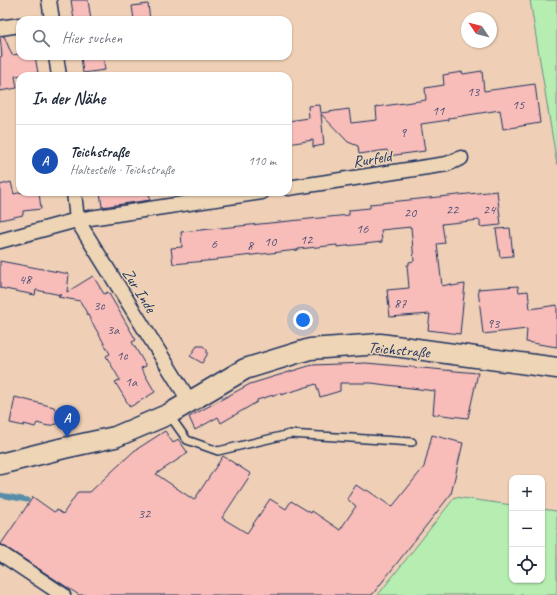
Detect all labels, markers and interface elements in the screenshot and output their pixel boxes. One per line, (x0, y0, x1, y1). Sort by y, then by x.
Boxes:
north arrow (461, 12, 497, 48)
search box (16, 16, 292, 60)
icon: search (30, 27, 52, 49)
text: Hier suchen (62, 29, 122, 48)
house number: 13 (467, 83, 481, 100)
text: In der Nähe (32, 88, 105, 109)
house number: 15 (512, 96, 525, 113)
house number: 11 (432, 102, 445, 119)
house number: 9 (400, 124, 408, 141)
text: Teichstraße (70, 143, 129, 162)
street label: Rurfeld (352, 146, 395, 172)
text: A (42, 153, 48, 169)
text: 110 m (248, 153, 276, 169)
text: Haltestelle · Teichstraße (70, 162, 174, 178)
house number: 22 (446, 201, 460, 218)
house number: 24 (483, 201, 497, 218)
house number: 20 (404, 204, 418, 221)
house number: 16 (356, 220, 369, 237)
house number: 12 (300, 231, 314, 248)
house number: 10 (264, 233, 278, 250)
house number: 6 (211, 235, 218, 252)
house number: 8 (247, 237, 255, 254)
street label: Zur Inde (118, 265, 161, 318)
house number: 48 (19, 271, 33, 288)
house number: 87 (394, 295, 407, 312)
house number: 3c (93, 297, 106, 314)
your location (293, 310, 313, 330)
house number: 93 (487, 315, 501, 332)
house number: 3a (107, 321, 120, 338)
street label: Teichstraße (367, 337, 432, 363)
house number: 1c (116, 347, 129, 364)
house number: 1a (125, 373, 138, 390)
pin: A (54, 405, 80, 438)
map controls (509, 475, 545, 583)
button: + (509, 475, 545, 511)
house number: 32 (138, 505, 152, 522)
button: − (509, 511, 545, 547)
button: locate (509, 547, 545, 583)

